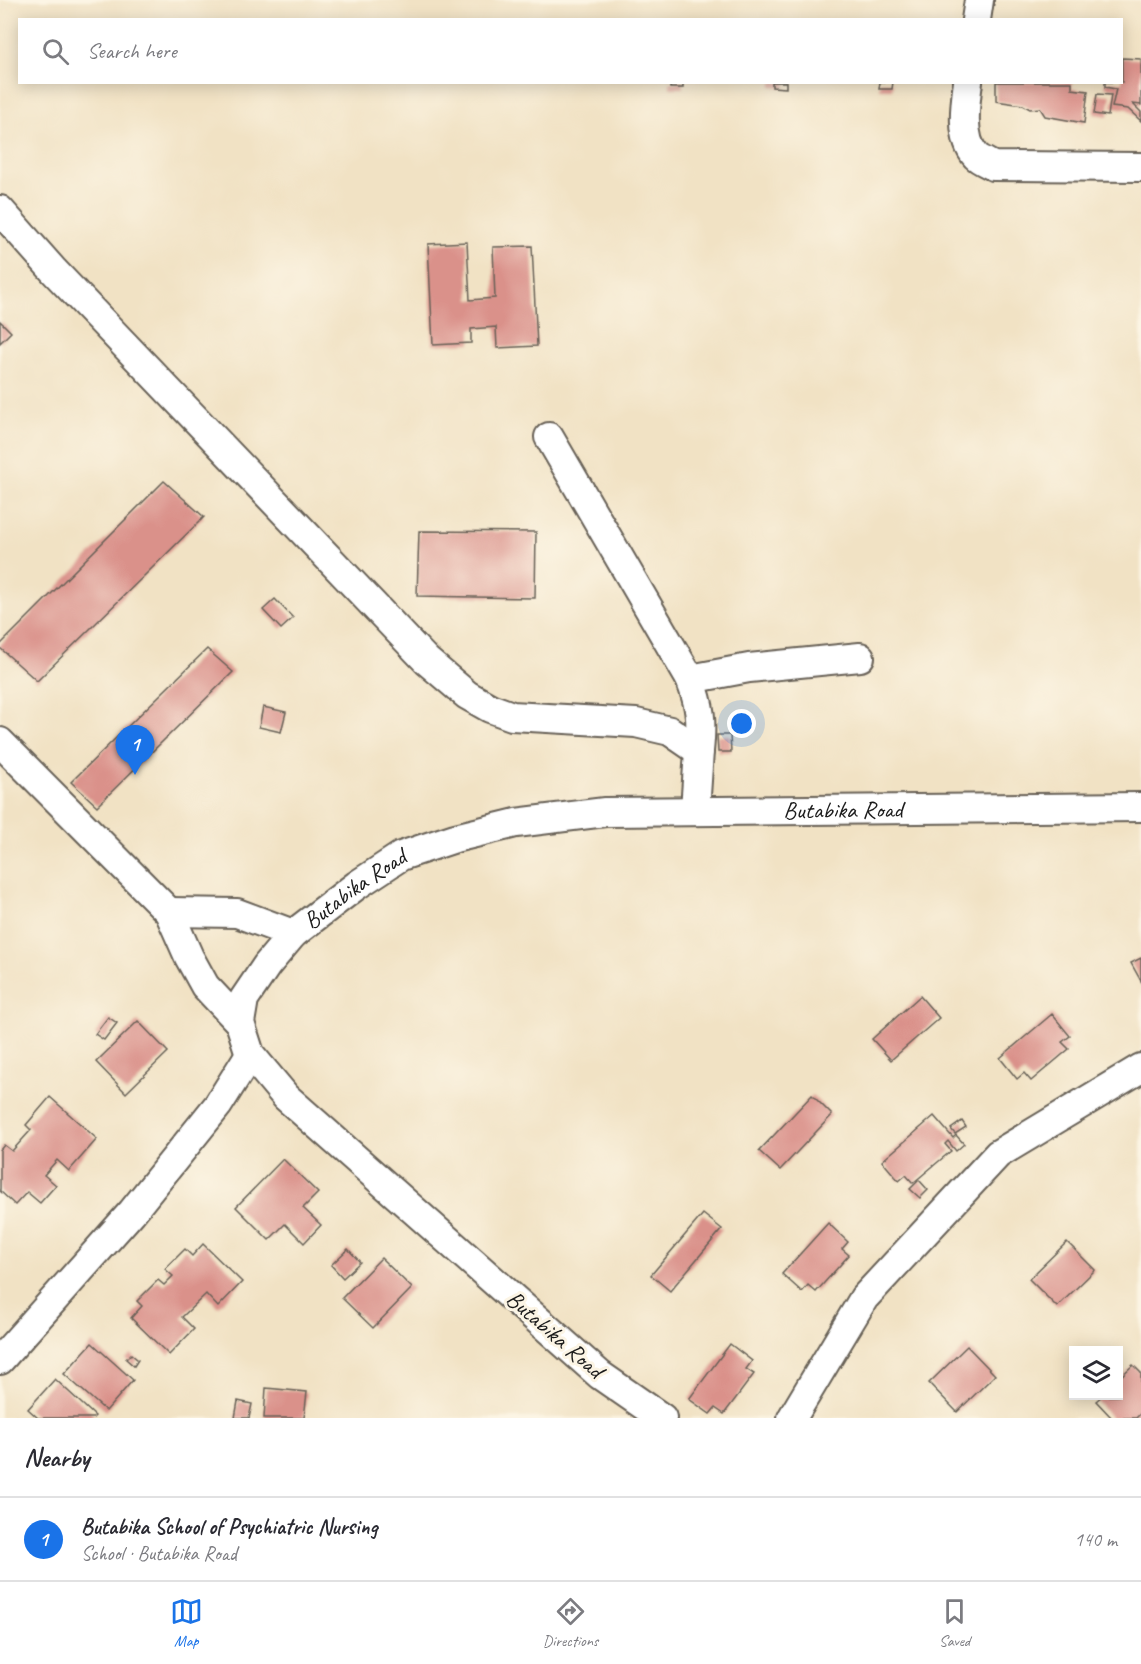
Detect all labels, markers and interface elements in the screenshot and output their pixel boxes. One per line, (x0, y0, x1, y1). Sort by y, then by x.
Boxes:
search box (18, 18, 1123, 84)
icon: search (39, 35, 72, 68)
text: Search here (87, 37, 177, 65)
your location (727, 709, 756, 738)
pin: 1 (116, 726, 154, 775)
street label: Butabika Road (783, 794, 906, 825)
street label: Butabika Road (297, 840, 415, 936)
street label: Butabika Road (500, 1284, 613, 1387)
map controls (1069, 1346, 1123, 1400)
button: layers (1069, 1346, 1123, 1400)
text: Nearby (24, 1441, 89, 1474)
text: Butabika School of Psychiatric Nursing (81, 1513, 377, 1541)
text: 1 (39, 1527, 48, 1552)
text: 140 m (1074, 1527, 1117, 1552)
text: School · Butabika Road (81, 1541, 237, 1566)
tab: Map (170, 1595, 203, 1651)
tab: Directions (543, 1595, 598, 1651)
tab: Saved (938, 1595, 971, 1651)

